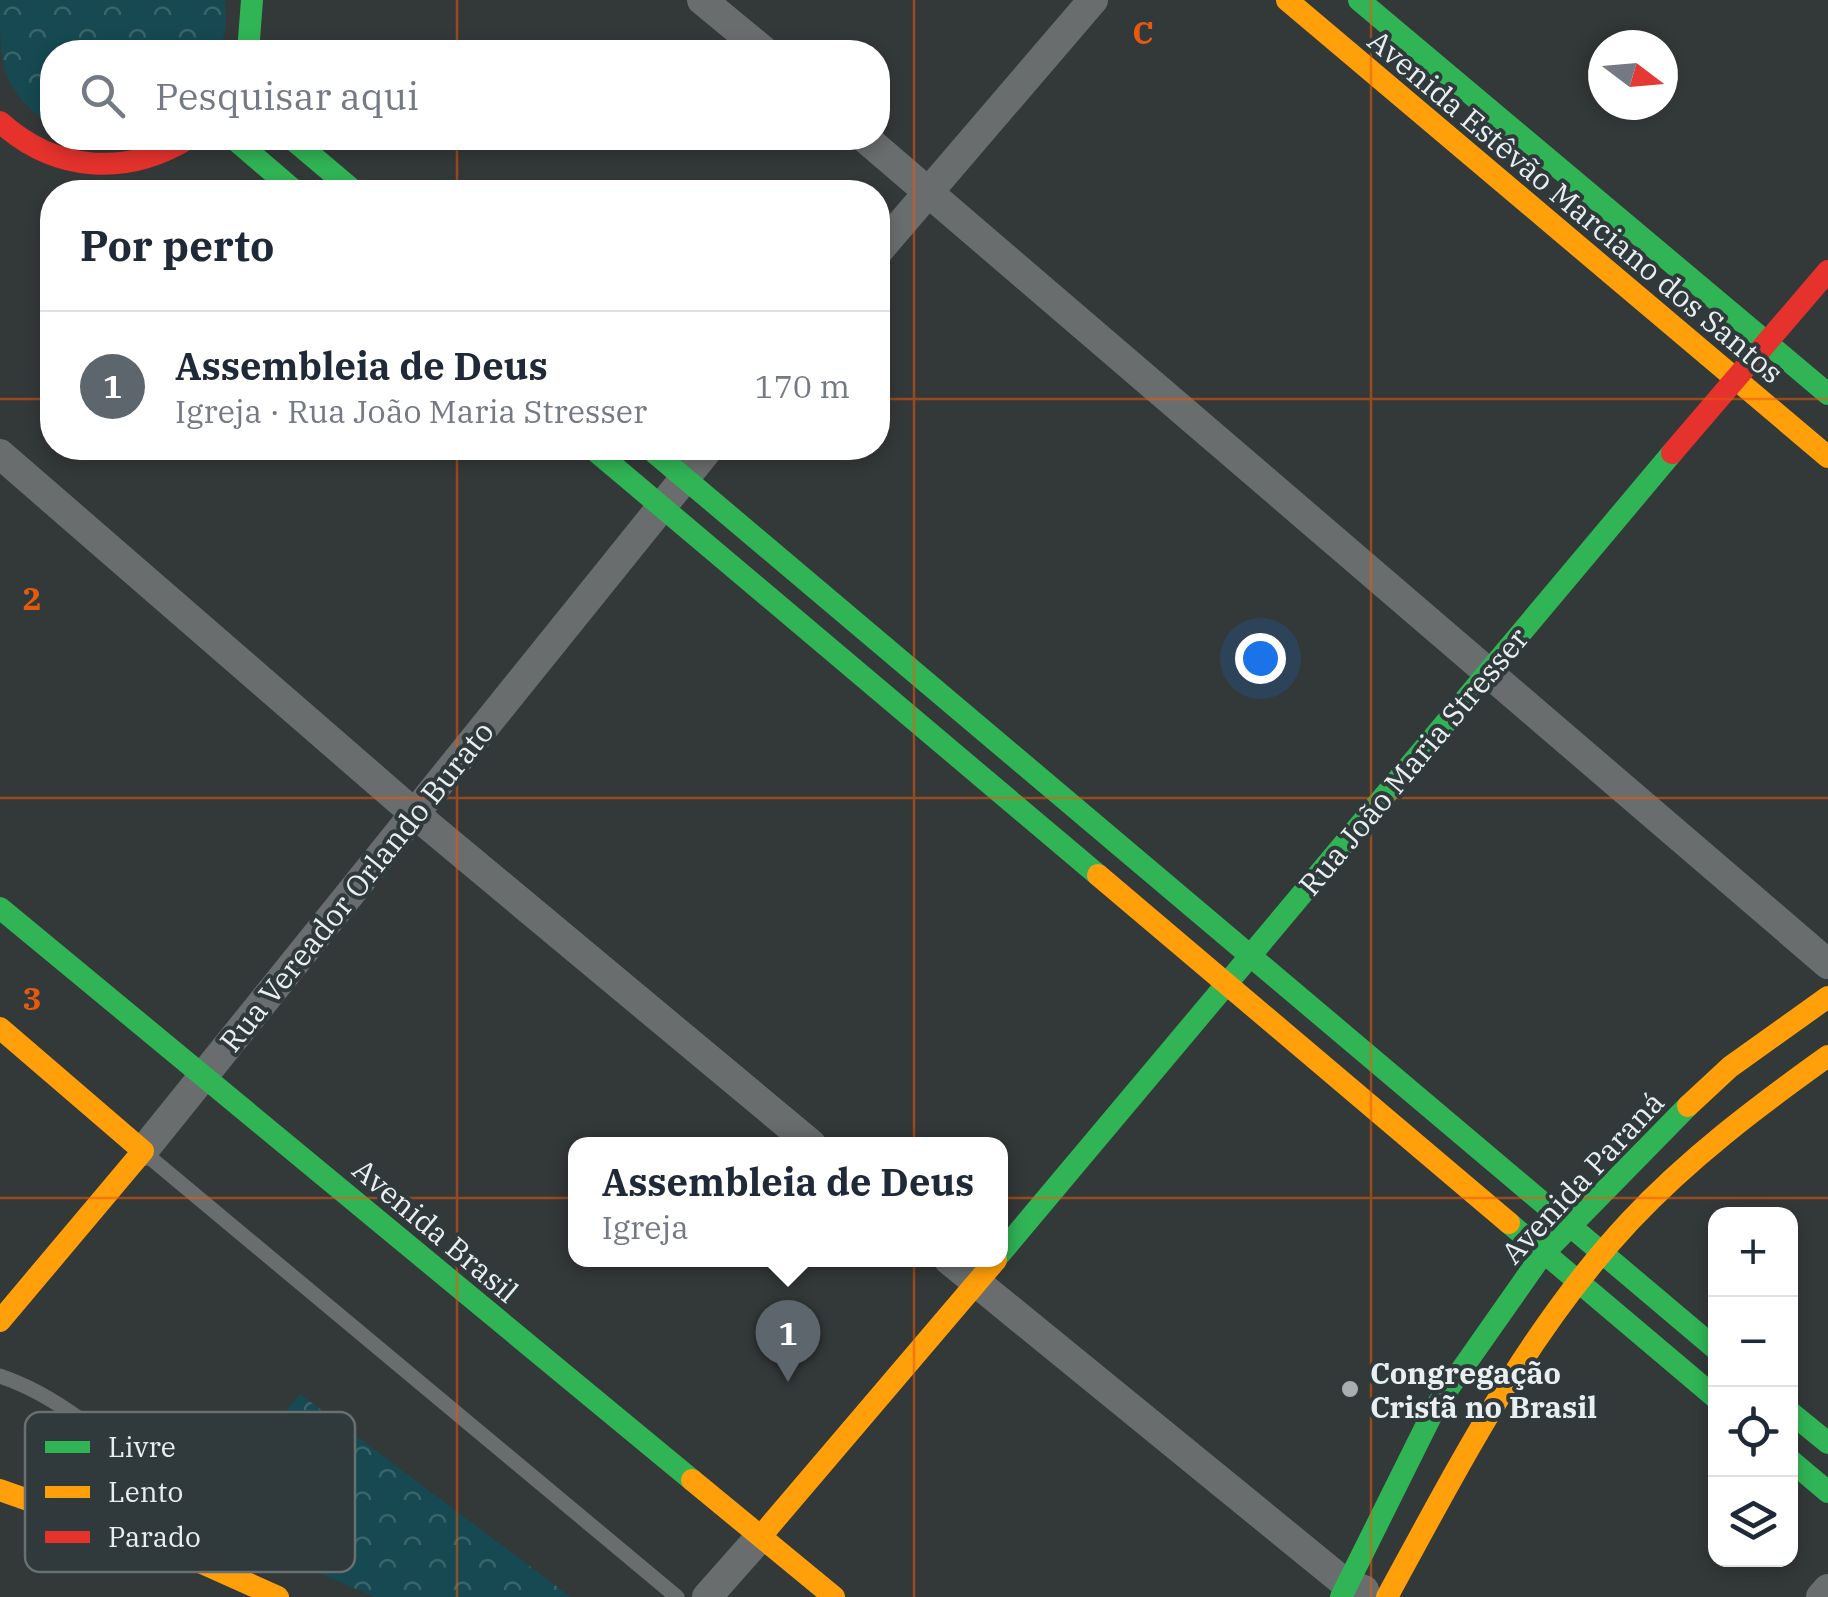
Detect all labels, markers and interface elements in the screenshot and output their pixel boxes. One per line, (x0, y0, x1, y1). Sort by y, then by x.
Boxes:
text: C (1132, 11, 1154, 53)
street label: Avenida Estêvão Marciano dos Santos (1360, 21, 1792, 391)
north arrow (1588, 30, 1678, 120)
search box (40, 40, 890, 150)
icon: search (75, 68, 130, 123)
text: Pesquisar aqui (155, 71, 419, 120)
text: Por perto (80, 218, 274, 273)
text: Assembleia de Deus (175, 341, 548, 390)
text: 1 (103, 365, 122, 407)
text: 170 m (754, 365, 850, 407)
text: Igreja · Rua João Maria Stresser (175, 390, 647, 432)
text: 2 (22, 577, 42, 619)
street label: Rua João Maria Stresser (1290, 619, 1536, 903)
your location (1235, 633, 1286, 684)
street label: Rua Vereador Orlando Burato (210, 713, 502, 1059)
text: 3 (22, 977, 42, 1019)
street label: Avenida Paraná (1492, 1083, 1672, 1271)
popup (568, 1137, 1008, 1267)
street label: Avenida Brasil (345, 1149, 527, 1311)
text: Assembleia de Deus (602, 1157, 974, 1206)
text: Igreja (602, 1206, 689, 1248)
map controls (1708, 1207, 1798, 1567)
button: + (1708, 1207, 1798, 1297)
button: − (1708, 1297, 1798, 1387)
pin: 1 (756, 1300, 820, 1382)
place label: Congregação Cristã no Brasil (1370, 1353, 1597, 1426)
marker: Congregação Cristã no Brasil (1339, 1378, 1361, 1400)
button: locate (1708, 1387, 1798, 1477)
legend (25, 1412, 355, 1572)
text: Livre (108, 1428, 176, 1465)
text: Lento (108, 1473, 183, 1510)
button: layers (1708, 1477, 1798, 1567)
text: Parado (108, 1518, 201, 1555)

